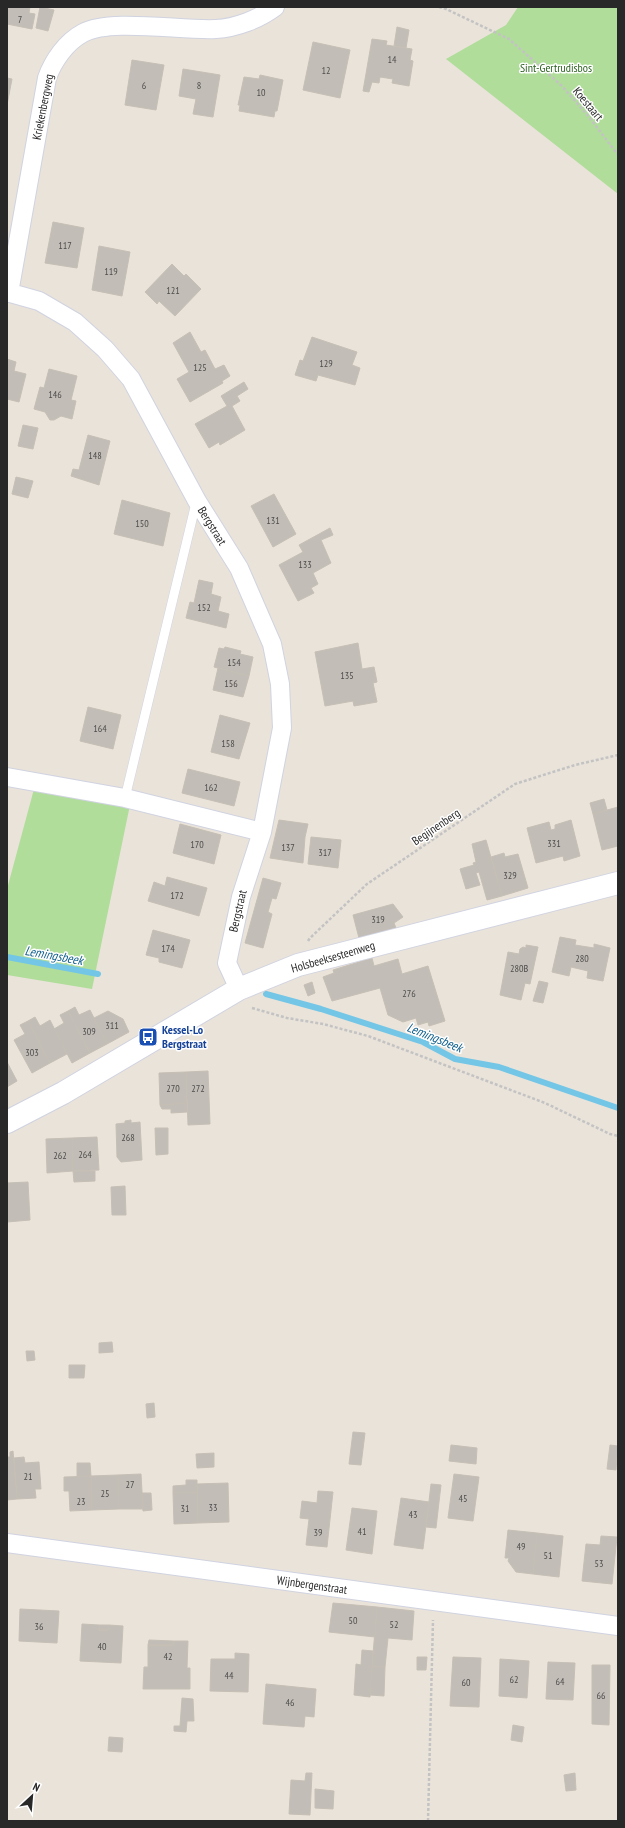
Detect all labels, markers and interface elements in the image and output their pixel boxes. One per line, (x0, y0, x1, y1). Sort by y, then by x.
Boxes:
house number: 7 (18, 13, 22, 26)
house number: 14 (388, 53, 397, 66)
park label: Sint-Gertrudisbos (520, 60, 592, 75)
house number: 12 (322, 64, 331, 77)
street label: Kriekenbergweg (29, 73, 56, 141)
house number: 6 (142, 79, 147, 92)
house number: 8 (197, 79, 201, 92)
street label: Koestaart (570, 84, 607, 124)
house number: 10 (257, 86, 266, 99)
house number: 117 (58, 239, 72, 252)
house number: 119 (104, 265, 118, 278)
house number: 121 (166, 284, 180, 297)
house number: 129 (319, 357, 333, 370)
house number: 125 (193, 361, 207, 374)
house number: 146 (48, 388, 62, 401)
house number: 148 (88, 449, 102, 462)
street label: Bergstraat (195, 504, 230, 548)
house number: 131 (266, 514, 280, 527)
house number: 150 (135, 517, 149, 530)
house number: 133 (298, 558, 312, 571)
house number: 152 (197, 601, 211, 614)
house number: 154 (227, 656, 241, 669)
house number: 135 (340, 669, 354, 682)
house number: 156 (224, 677, 238, 690)
house number: 164 (93, 722, 107, 735)
house number: 158 (221, 737, 235, 750)
house number: 162 (204, 781, 218, 794)
street label: Begijnenberg (409, 805, 463, 848)
house number: 331 (547, 837, 561, 850)
house number: 170 (190, 838, 204, 851)
house number: 137 (281, 841, 295, 854)
house number: 317 (318, 846, 332, 859)
house number: 329 (503, 869, 517, 882)
street label: Bergstraat (225, 888, 250, 933)
house number: 172 (170, 889, 184, 902)
house number: 319 (371, 913, 385, 926)
street label: Holsbeeksesteenweg (289, 937, 377, 976)
water label: Lemingsbeek (24, 942, 86, 969)
house number: 174 (161, 942, 175, 955)
house number: 280 (575, 952, 589, 965)
house number: 280B (510, 962, 528, 975)
house number: 276 (402, 987, 416, 1000)
house number: 311 (105, 1019, 119, 1032)
water label: Lemingsbeek (405, 1019, 467, 1057)
place label: Kessel-Lo Bergstraat (162, 1022, 207, 1051)
house number: 309 (82, 1025, 96, 1038)
bus stop icon: Kessel-Lo Bergstraat (137, 1026, 159, 1048)
house number: 303 (25, 1046, 39, 1059)
house number: 270 (166, 1082, 180, 1095)
house number: 272 (191, 1082, 205, 1095)
house number: 268 (121, 1131, 135, 1144)
house number: 264 (78, 1148, 92, 1161)
house number: 262 (53, 1149, 67, 1162)
house number: 21 (24, 1470, 33, 1483)
house number: 27 (126, 1478, 135, 1491)
house number: 25 (101, 1487, 110, 1500)
house number: 45 (459, 1492, 468, 1505)
house number: 23 (77, 1495, 86, 1508)
house number: 33 (209, 1501, 218, 1514)
house number: 31 (181, 1502, 190, 1515)
house number: 43 (409, 1508, 418, 1521)
house number: 41 (358, 1525, 367, 1538)
house number: 39 (314, 1526, 323, 1539)
house number: 49 (517, 1540, 526, 1553)
house number: 51 (544, 1549, 553, 1562)
house number: 53 (595, 1557, 604, 1570)
street label: Wijnbergenstraat (276, 1572, 349, 1597)
house number: 50 (349, 1614, 358, 1627)
house number: 52 (390, 1618, 399, 1631)
house number: 36 (35, 1620, 44, 1633)
house number: 40 (98, 1640, 107, 1653)
house number: 42 (164, 1650, 173, 1663)
house number: 44 (225, 1669, 234, 1682)
house number: 62 (510, 1673, 519, 1686)
house number: 64 (556, 1675, 565, 1688)
house number: 60 (462, 1676, 471, 1689)
house number: 66 (597, 1689, 606, 1702)
house number: 46 (286, 1696, 295, 1709)
north arrow (12, 1776, 52, 1816)
text: N (31, 1779, 42, 1795)

